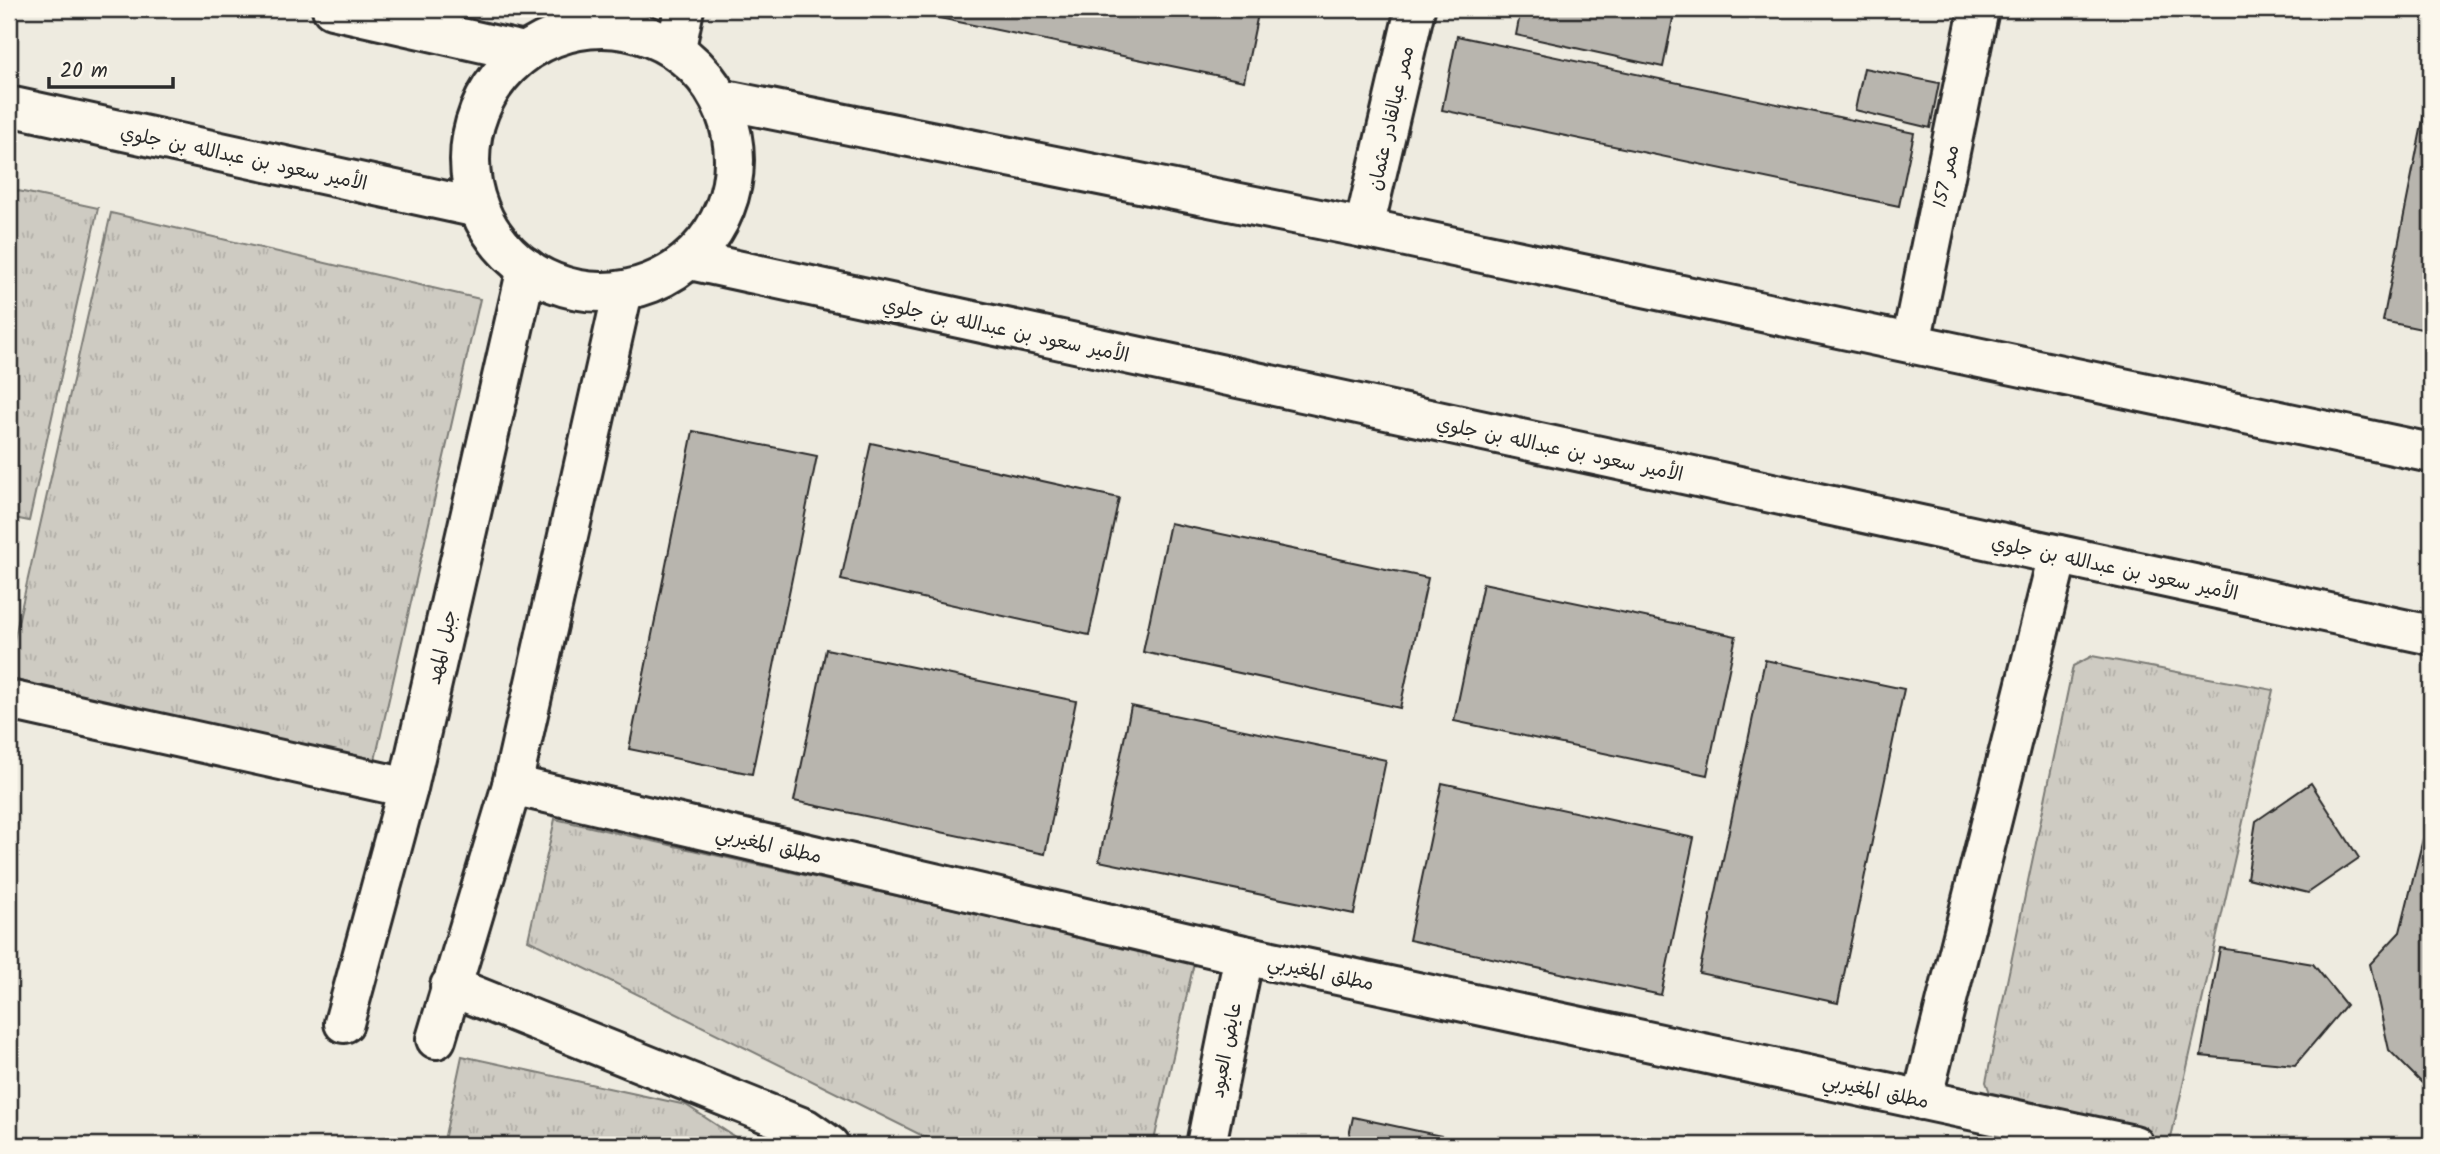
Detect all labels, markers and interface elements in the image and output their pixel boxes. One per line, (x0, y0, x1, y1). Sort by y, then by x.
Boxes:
street label: ممر عبالقادر عثمان (1361, 43, 1423, 194)
scale bar (49, 46, 173, 90)
text: 20 m (60, 55, 108, 88)
street label: الأمير سعود بن عبدالله بن جلوي (117, 118, 370, 200)
street label: ممر 157 (1926, 142, 1968, 211)
street label: الأمير سعود بن عبدالله بن جلوي (879, 290, 1132, 372)
street label: الأمير سعود بن عبدالله بن جلوي (1433, 409, 1686, 491)
street label: الأمير سعود بن عبدالله بن جلوي (1988, 528, 2241, 610)
street label: جبل المهد (420, 607, 466, 688)
street label: مطلق المغيربي (713, 819, 825, 873)
street label: مطلق المغيربي (1265, 948, 1377, 1000)
street label: عايض العبود (1203, 1000, 1251, 1101)
street label: مطلق المغيربي (1820, 1066, 1932, 1118)

